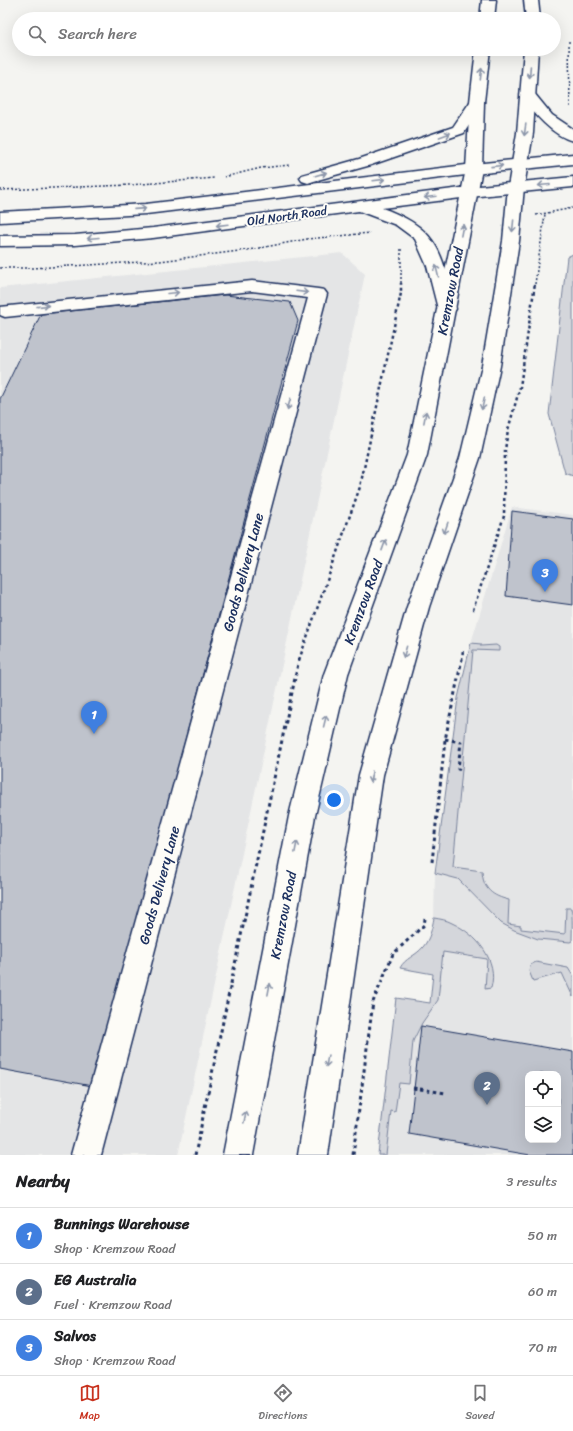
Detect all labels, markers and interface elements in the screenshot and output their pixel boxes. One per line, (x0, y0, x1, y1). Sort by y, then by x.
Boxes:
search box (12, 12, 561, 56)
text: Search here (58, 21, 137, 47)
icon: search (26, 23, 48, 45)
one-way arrow (526, 65, 534, 78)
one-way arrow (477, 68, 484, 81)
one-way arrow (521, 123, 529, 136)
one-way arrow (438, 131, 451, 138)
one-way arrow (490, 163, 503, 170)
one-way arrow (314, 170, 327, 177)
one-way arrow (372, 176, 385, 184)
one-way arrow (538, 181, 551, 188)
one-way arrow (424, 193, 437, 201)
street label: Old North Road (246, 199, 329, 232)
one-way arrow (133, 206, 146, 213)
one-way arrow (509, 219, 517, 232)
one-way arrow (216, 221, 229, 228)
one-way arrow (458, 223, 466, 236)
one-way arrow (87, 235, 100, 242)
street label: Kremzow Road (430, 243, 472, 337)
one-way arrow (433, 265, 440, 278)
one-way arrow (295, 288, 308, 296)
one-way arrow (166, 290, 179, 297)
one-way arrow (36, 302, 49, 309)
one-way arrow (285, 397, 292, 410)
one-way arrow (478, 397, 486, 410)
one-way arrow (421, 411, 429, 424)
street label: Goods Delivery Lane (216, 510, 271, 634)
one-way arrow (441, 522, 449, 534)
one-way arrow (380, 540, 388, 552)
street label: Kremzow Road (336, 555, 391, 648)
pin: 3 (532, 559, 558, 592)
one-way arrow (401, 645, 408, 658)
pin: 1 (81, 701, 107, 734)
one-way arrow (321, 715, 329, 728)
one-way arrow (366, 770, 374, 783)
your location (324, 790, 344, 810)
street label: Goods Delivery Lane (132, 823, 187, 947)
one-way arrow (292, 841, 300, 854)
street label: Kremzow Road (263, 867, 305, 961)
one-way arrow (265, 983, 273, 996)
one-way arrow (323, 1054, 331, 1067)
map controls (525, 1071, 561, 1143)
button: locate (525, 1071, 561, 1107)
pin: 2 (474, 1072, 500, 1105)
button: layers (525, 1107, 561, 1143)
one-way arrow (241, 1111, 249, 1124)
text: Nearby (16, 1166, 70, 1196)
text: 3 results (506, 1170, 557, 1193)
text: Bunnings Warehouse (54, 1211, 189, 1237)
text: 1 (26, 1224, 32, 1247)
text: 50 m (527, 1224, 557, 1247)
text: Shop · Kremzow Road (54, 1237, 175, 1260)
text: EG Australia (54, 1267, 136, 1293)
text: 2 (25, 1280, 33, 1303)
text: 60 m (528, 1280, 557, 1303)
text: Fuel · Kremzow Road (54, 1293, 171, 1316)
text: Salvos (54, 1323, 96, 1349)
text: 3 (25, 1336, 33, 1359)
text: 70 m (528, 1336, 557, 1359)
text: Shop · Kremzow Road (54, 1349, 175, 1372)
tab: Map (79, 1382, 101, 1425)
tab: Directions (258, 1382, 308, 1425)
tab: Saved (465, 1382, 494, 1425)

